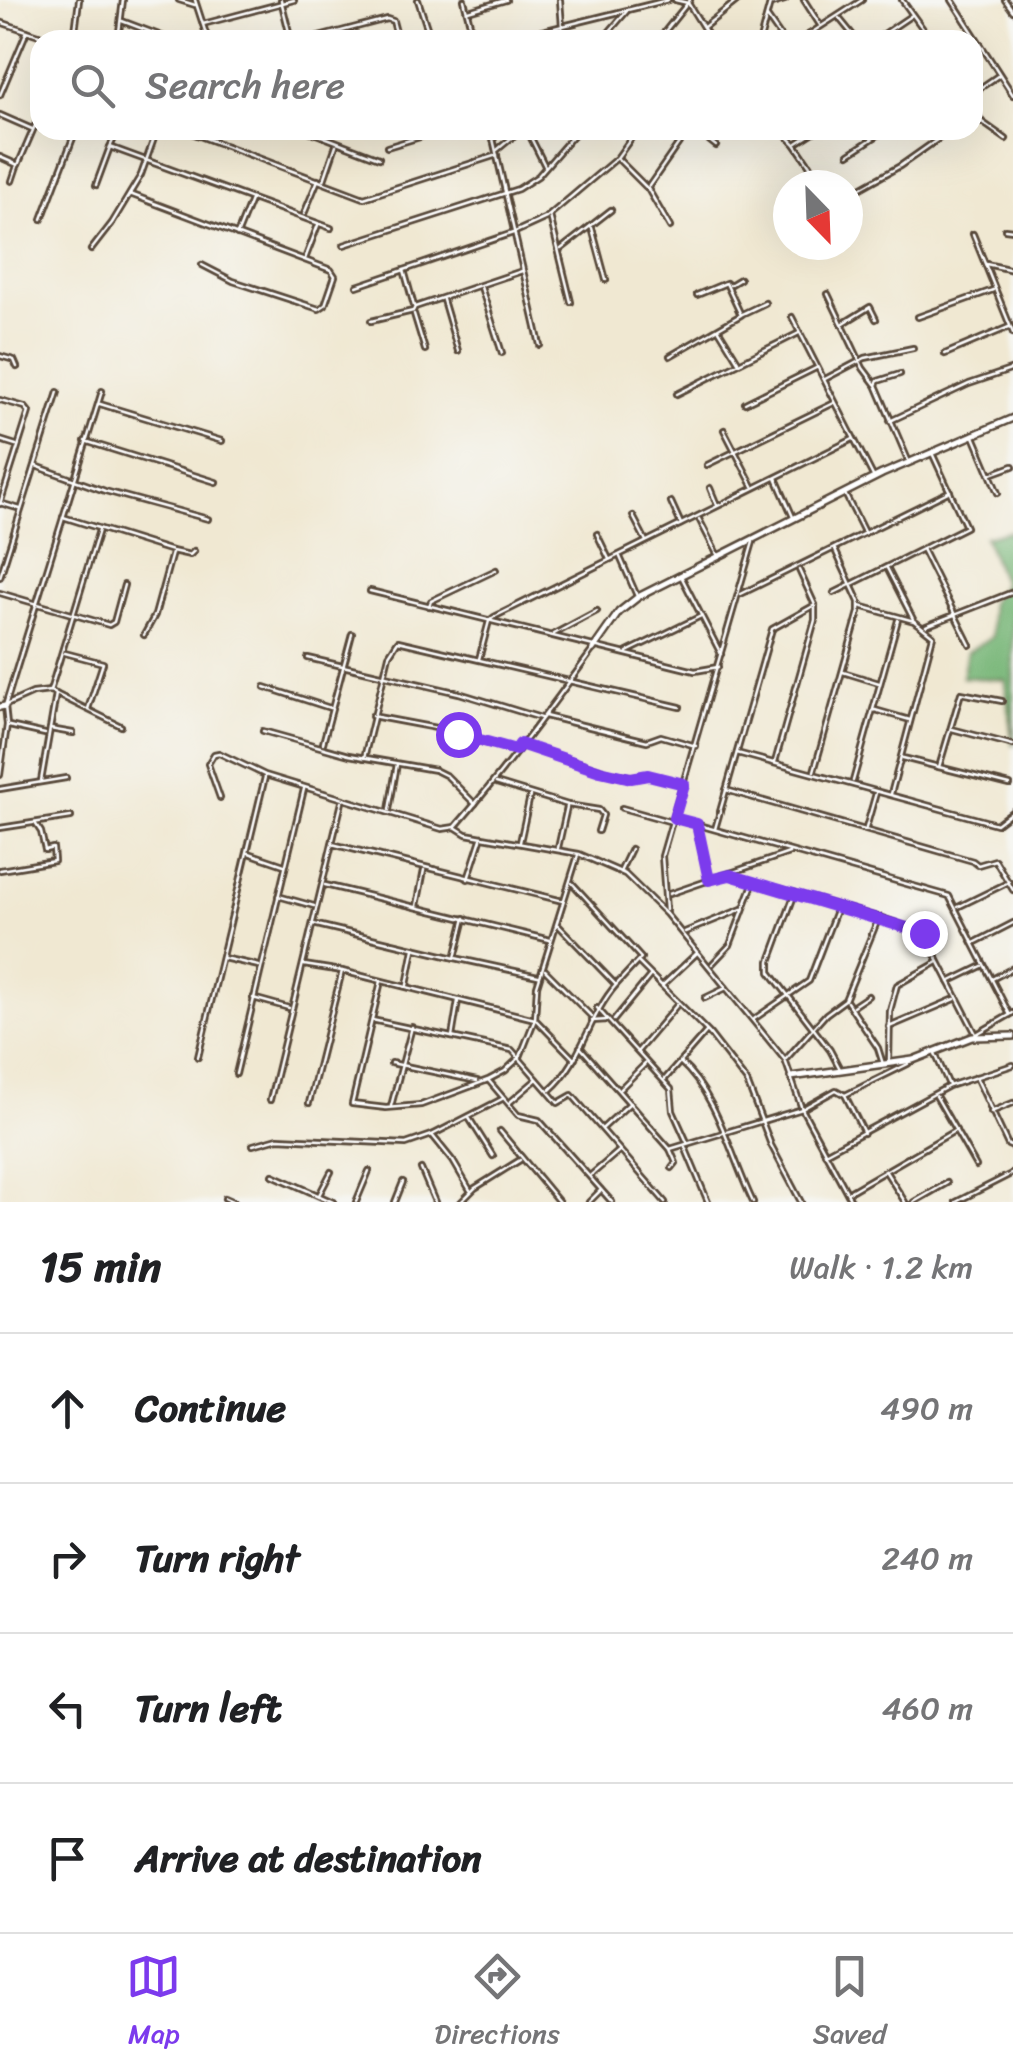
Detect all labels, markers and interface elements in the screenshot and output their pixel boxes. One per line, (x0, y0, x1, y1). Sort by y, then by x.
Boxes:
search box (30, 30, 983, 140)
text: Search here (145, 52, 345, 119)
icon: search (65, 58, 120, 113)
north arrow (773, 170, 863, 260)
route start (436, 712, 482, 758)
route end (902, 911, 948, 957)
text: 15 min (40, 1230, 161, 1304)
text: Walk · 1.2 km (789, 1239, 973, 1296)
text: Continue (135, 1375, 286, 1442)
text: 490 m (880, 1380, 973, 1437)
icon: ahead (40, 1381, 95, 1436)
text: Turn right (135, 1525, 300, 1592)
text: 240 m (881, 1530, 973, 1587)
icon: right (40, 1531, 95, 1586)
text: Turn left (135, 1675, 281, 1742)
text: 460 m (882, 1680, 973, 1737)
icon: left (40, 1681, 95, 1736)
text: Arrive at destination (135, 1825, 482, 1892)
icon: arrive (40, 1831, 95, 1886)
tab: Map (126, 1949, 181, 2058)
tab: Directions (434, 1949, 560, 2058)
tab: Saved (813, 1949, 887, 2058)

